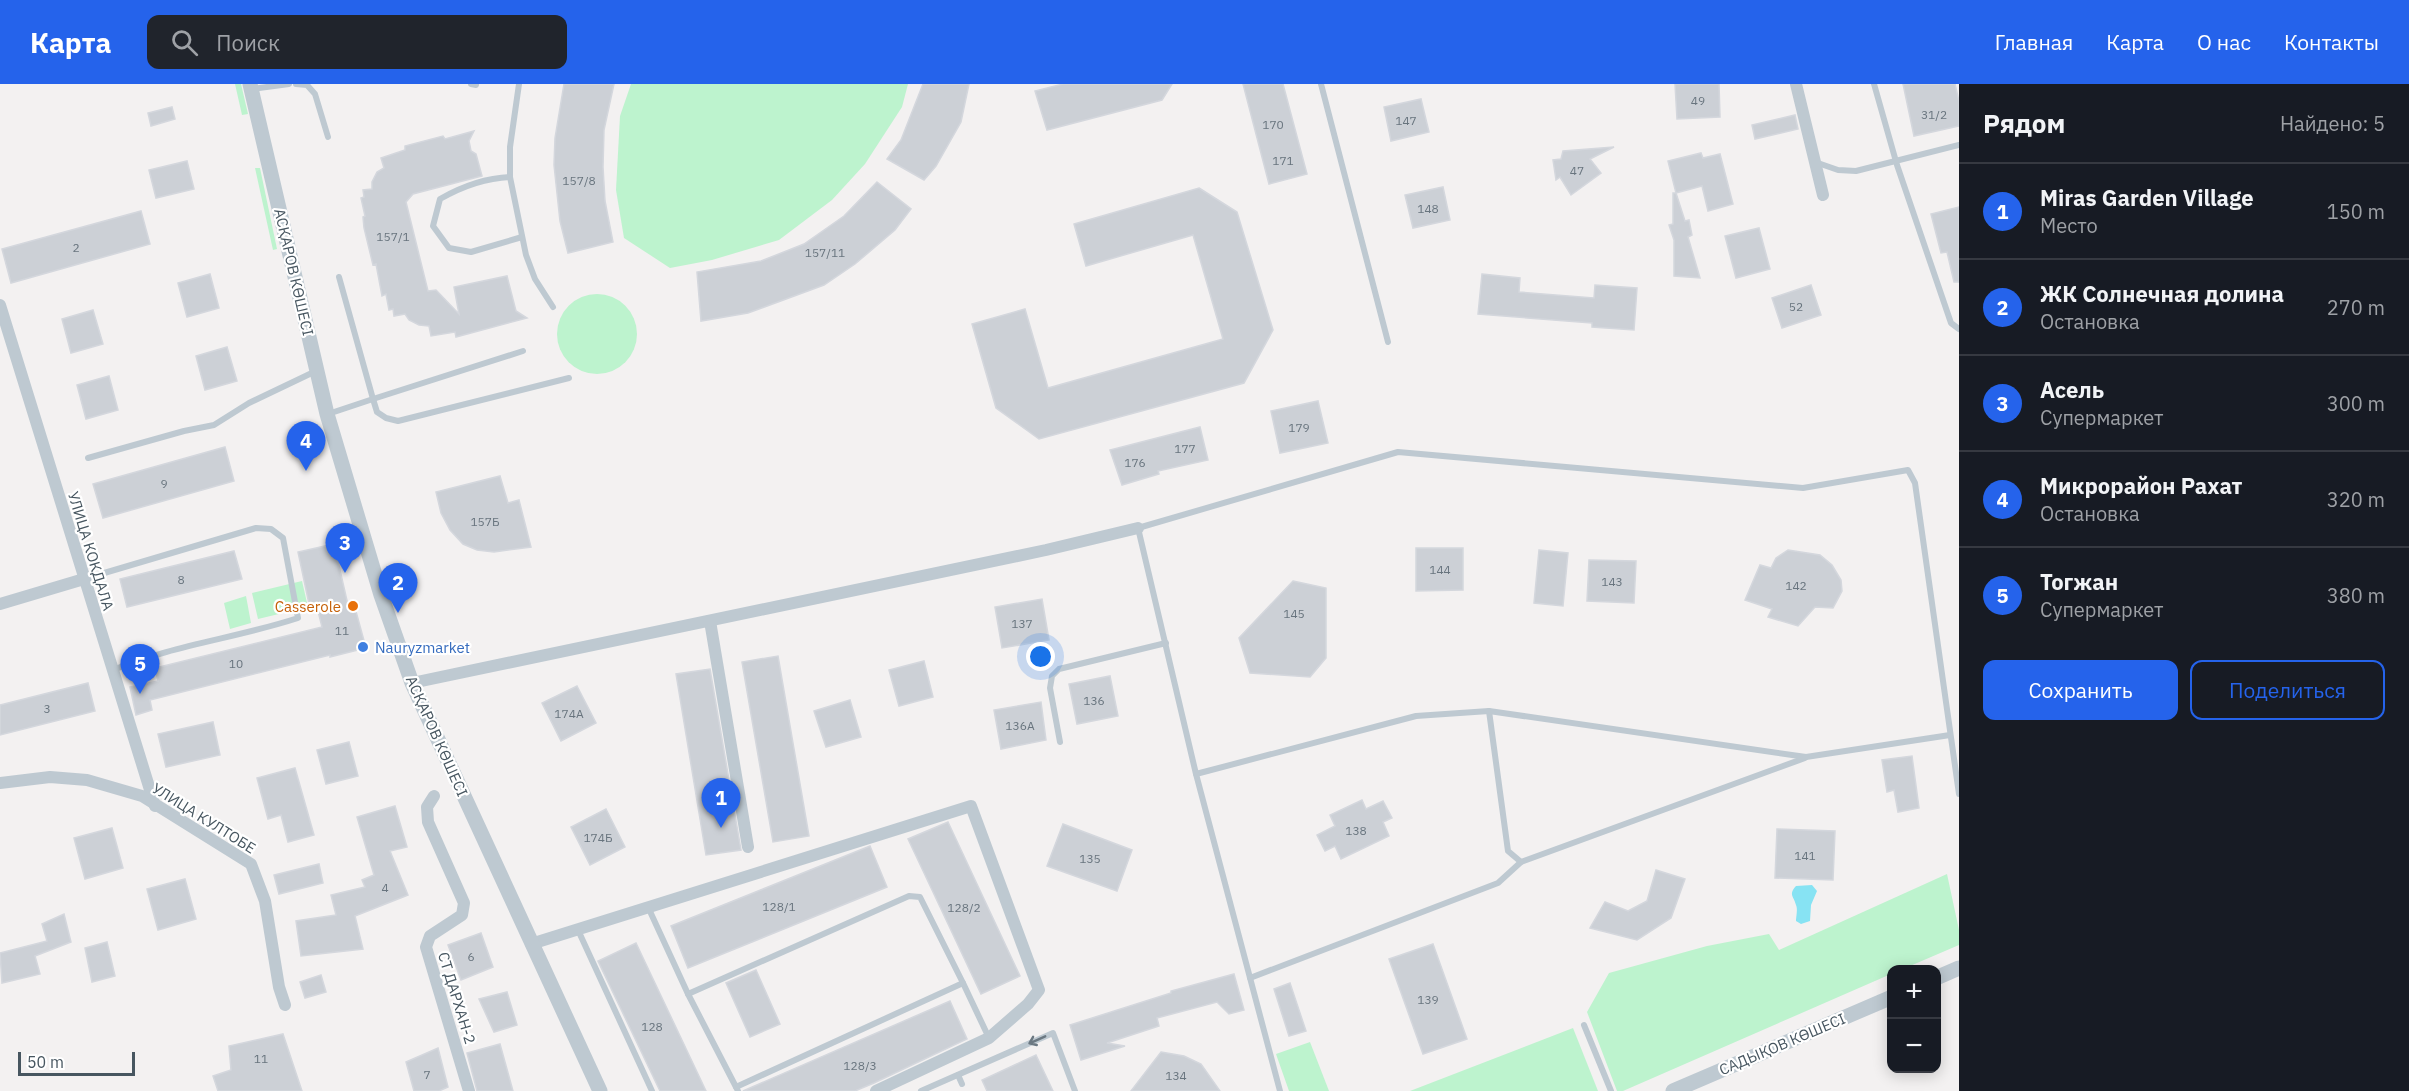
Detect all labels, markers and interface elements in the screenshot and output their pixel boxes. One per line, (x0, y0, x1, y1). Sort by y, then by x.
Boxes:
search box (147, 15, 567, 69)
text: Карта (30, 24, 111, 61)
icon: search (168, 26, 201, 59)
text: Поиск (216, 28, 280, 57)
text: Главная (1995, 28, 2073, 56)
text: Карта (2106, 28, 2164, 56)
text: О нас (2197, 28, 2251, 56)
text: Контакты (2284, 28, 2379, 56)
house number: 49 (1691, 93, 1705, 108)
text: Рядом (1983, 106, 2065, 140)
house number: 31/2 (1921, 107, 1947, 122)
text: Найдено: 5 (2280, 110, 2385, 137)
house number: 147 (1395, 113, 1417, 128)
house number: 170 (1262, 117, 1284, 132)
house number: 171 (1272, 153, 1294, 168)
house number: 47 (1570, 163, 1584, 178)
house number: 157/8 (562, 173, 596, 188)
text: Miras Garden Village (2040, 183, 2254, 212)
text: 1 (1997, 198, 2009, 225)
text: 150 m (2327, 198, 2385, 225)
house number: 148 (1417, 201, 1439, 216)
street label: АСҚАРОВ КӨШЕСІ (270, 207, 318, 337)
text: Место (2040, 212, 2098, 239)
house number: 157/1 (376, 229, 410, 244)
house number: 2 (72, 240, 80, 255)
house number: 157/11 (805, 245, 845, 260)
text: ЖК Солнечная долина (2040, 279, 2284, 308)
text: 2 (1997, 294, 2009, 321)
text: 270 m (2327, 294, 2385, 321)
house number: 52 (1789, 299, 1803, 314)
text: Остановка (2040, 308, 2140, 335)
text: Асель (2040, 375, 2104, 404)
text: 3 (1997, 390, 2009, 417)
text: 300 m (2327, 390, 2385, 417)
text: Супермаркет (2040, 404, 2163, 431)
house number: 179 (1288, 420, 1310, 435)
pin: 4 (286, 422, 326, 471)
house number: 177 (1174, 441, 1196, 456)
house number: 176 (1124, 455, 1146, 470)
text: Микрорайон Рахат (2040, 471, 2242, 500)
house number: 9 (160, 476, 168, 491)
text: 4 (1997, 486, 2009, 513)
text: 320 m (2327, 486, 2385, 513)
street label: УЛИЦА КОКДАЛА (64, 489, 118, 613)
text: Остановка (2040, 500, 2140, 527)
house number: 157Б (470, 514, 500, 529)
pin: 3 (326, 524, 364, 573)
house number: 144 (1429, 562, 1451, 577)
pin: 2 (378, 564, 418, 613)
text: Тогжан (2040, 567, 2118, 596)
house number: 8 (177, 572, 185, 587)
house number: 143 (1601, 574, 1623, 589)
house number: 142 (1785, 578, 1807, 593)
text: 5 (1997, 582, 2009, 609)
text: 380 m (2327, 582, 2385, 609)
text: Супермаркет (2040, 596, 2163, 623)
place label: Casserole (275, 597, 341, 616)
marker: Casserole (346, 599, 360, 613)
house number: 145 (1283, 606, 1305, 621)
house number: 137 (1011, 616, 1033, 631)
house number: 11 (335, 623, 349, 638)
place label: Nauryzmarket (375, 638, 470, 657)
marker: Nauryzmarket (356, 640, 370, 654)
your location (1026, 642, 1055, 671)
pin: 5 (120, 644, 160, 694)
house number: 10 (229, 656, 243, 671)
button: Сохранить (1983, 660, 2178, 720)
button: Поделиться (2190, 660, 2385, 720)
street label: АСҚАРОВ КӨШЕСІ (402, 673, 472, 799)
house number: 136 (1083, 693, 1105, 708)
house number: 3 (43, 701, 51, 716)
house number: 174А (554, 706, 584, 721)
house number: 136А (1005, 718, 1035, 733)
street label: УЛИЦА КУЛТОБЕ (149, 778, 259, 858)
pin: 1 (702, 778, 740, 828)
house number: 138 (1345, 823, 1367, 838)
house number: 174Б (583, 830, 613, 845)
house number: 141 (1794, 848, 1816, 863)
house number: 135 (1079, 851, 1101, 866)
house number: 4 (381, 880, 389, 895)
house number: 128/1 (762, 899, 796, 914)
house number: 128/2 (947, 900, 981, 915)
house number: 6 (467, 949, 475, 964)
street label: СТ ДАРХАН-2 (434, 950, 480, 1046)
map controls (1887, 965, 1941, 1073)
button: + (1887, 965, 1941, 1019)
house number: 139 (1417, 992, 1439, 1007)
street label: САДЫҚОВ КӨШЕСІ (1716, 1009, 1848, 1079)
house number: 128 (641, 1019, 663, 1034)
button: − (1887, 1019, 1941, 1073)
one-way arrow (1029, 1035, 1047, 1046)
scale bar (18, 1049, 135, 1076)
house number: 11 (254, 1051, 268, 1066)
text: 50 m (27, 1052, 64, 1072)
house number: 128/3 (843, 1058, 877, 1073)
house number: 7 (423, 1067, 431, 1082)
house number: 134 (1165, 1068, 1187, 1083)

